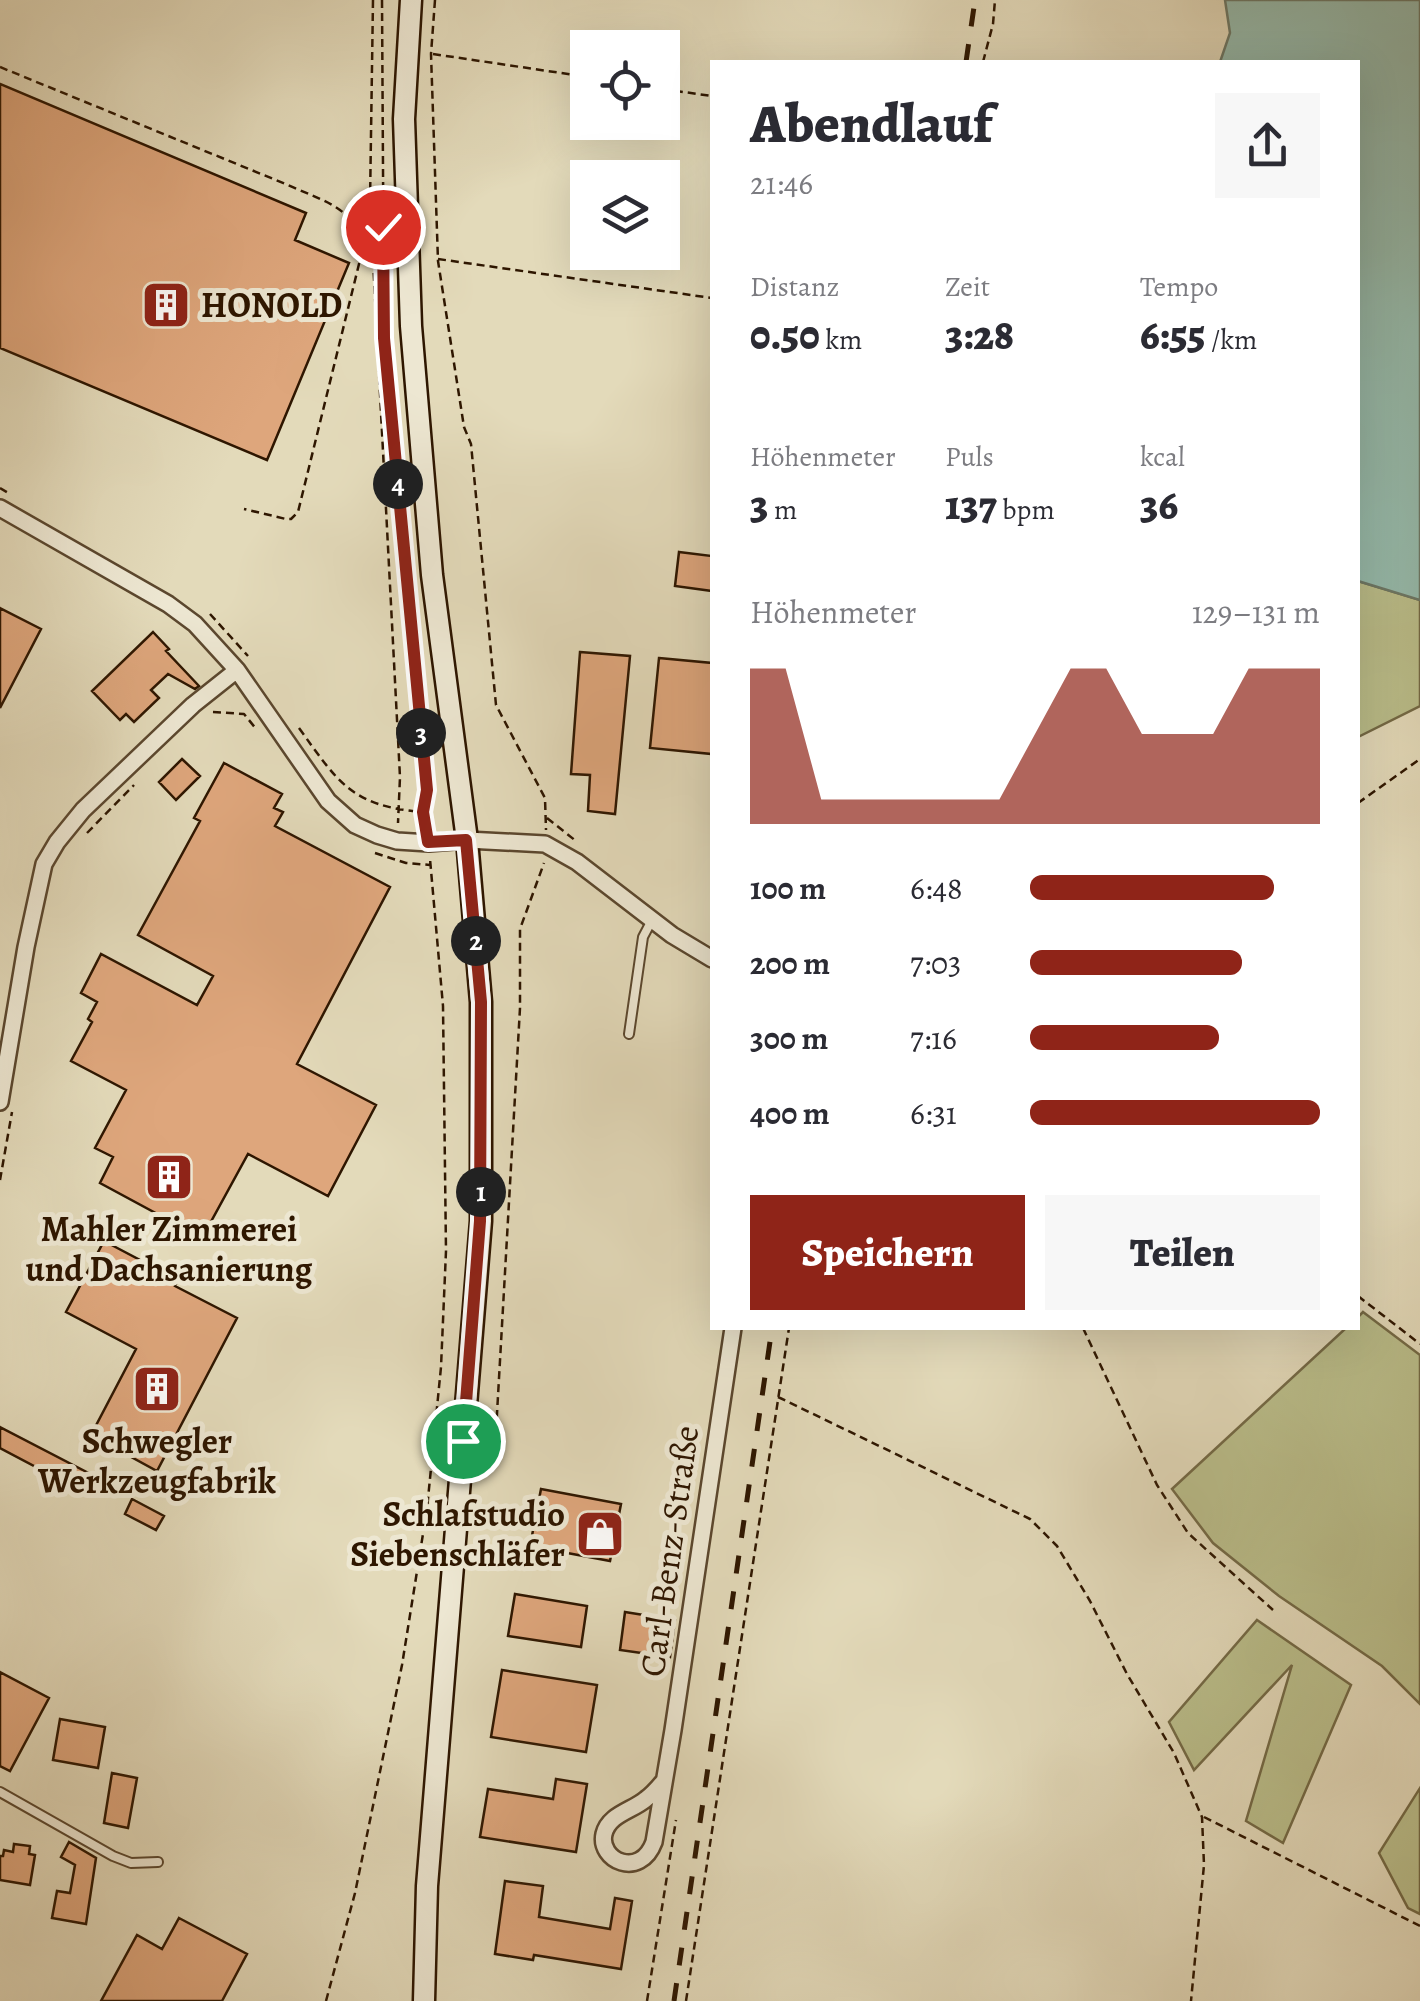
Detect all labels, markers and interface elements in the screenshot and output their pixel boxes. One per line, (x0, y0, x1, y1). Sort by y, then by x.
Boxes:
map controls (570, 30, 680, 270)
button: locate (570, 30, 680, 140)
text: Abendlauf (750, 86, 992, 161)
button: share (1215, 93, 1320, 198)
button: layers (570, 160, 680, 270)
text: 21:46 (750, 161, 813, 205)
pin (341, 185, 426, 270)
icon: check (356, 200, 411, 255)
text: Distanz (750, 268, 839, 306)
text: Zeit (945, 268, 990, 306)
text: Tempo (1140, 268, 1218, 306)
building icon: HONOLD (140, 279, 192, 331)
place label: HONOLD (201, 281, 342, 329)
text: 0.50 (750, 306, 820, 363)
text: 3:28 (945, 306, 1014, 363)
text: 6:55 (1140, 306, 1205, 363)
text: km (820, 321, 862, 359)
text: /km (1205, 321, 1257, 359)
text: Höhenmeter (750, 438, 896, 476)
text: Puls (945, 438, 994, 476)
text: kcal (1140, 438, 1185, 476)
pin: 4 (373, 459, 423, 509)
text: 4 (391, 465, 405, 503)
text: 3 (750, 476, 768, 533)
text: 137 (945, 476, 997, 533)
text: 36 (1140, 476, 1178, 533)
text: m (768, 491, 797, 529)
text: bpm (997, 491, 1055, 529)
text: Höhenmeter (750, 590, 917, 634)
text: 129–131 m (1192, 590, 1320, 634)
pin: 3 (396, 708, 446, 758)
text: 3 (415, 714, 427, 752)
text: 100 m (750, 866, 826, 910)
text: 6:48 (910, 866, 962, 910)
pin: 2 (451, 916, 501, 966)
text: 2 (469, 922, 483, 960)
text: 200 m (750, 941, 830, 985)
text: 7:03 (910, 941, 961, 985)
text: 300 m (750, 1016, 828, 1060)
text: 7:16 (910, 1016, 957, 1060)
text: 400 m (750, 1091, 830, 1135)
text: 6:31 (910, 1091, 957, 1135)
building icon: Mahler Zimmerei und Dachsanierung (143, 1151, 195, 1203)
pin: 1 (456, 1167, 506, 1217)
text: 1 (476, 1173, 486, 1211)
button: Speichern (750, 1195, 1025, 1310)
button: Teilen (1045, 1195, 1320, 1310)
place label: Mahler Zimmerei und Dachsanierung (26, 1205, 313, 1293)
building icon: Schwegler Werkzeugfabrik (131, 1363, 183, 1415)
pin (421, 1399, 506, 1484)
icon: arrive (436, 1414, 491, 1469)
place label: Schwegler Werkzeugfabrik (37, 1417, 276, 1505)
street label: Carl-Benz-Straße (628, 1422, 710, 1680)
place label: Schlafstudio Siebenschläfer (350, 1490, 565, 1578)
shop icon: Schlafstudio Siebenschläfer (574, 1508, 626, 1560)

